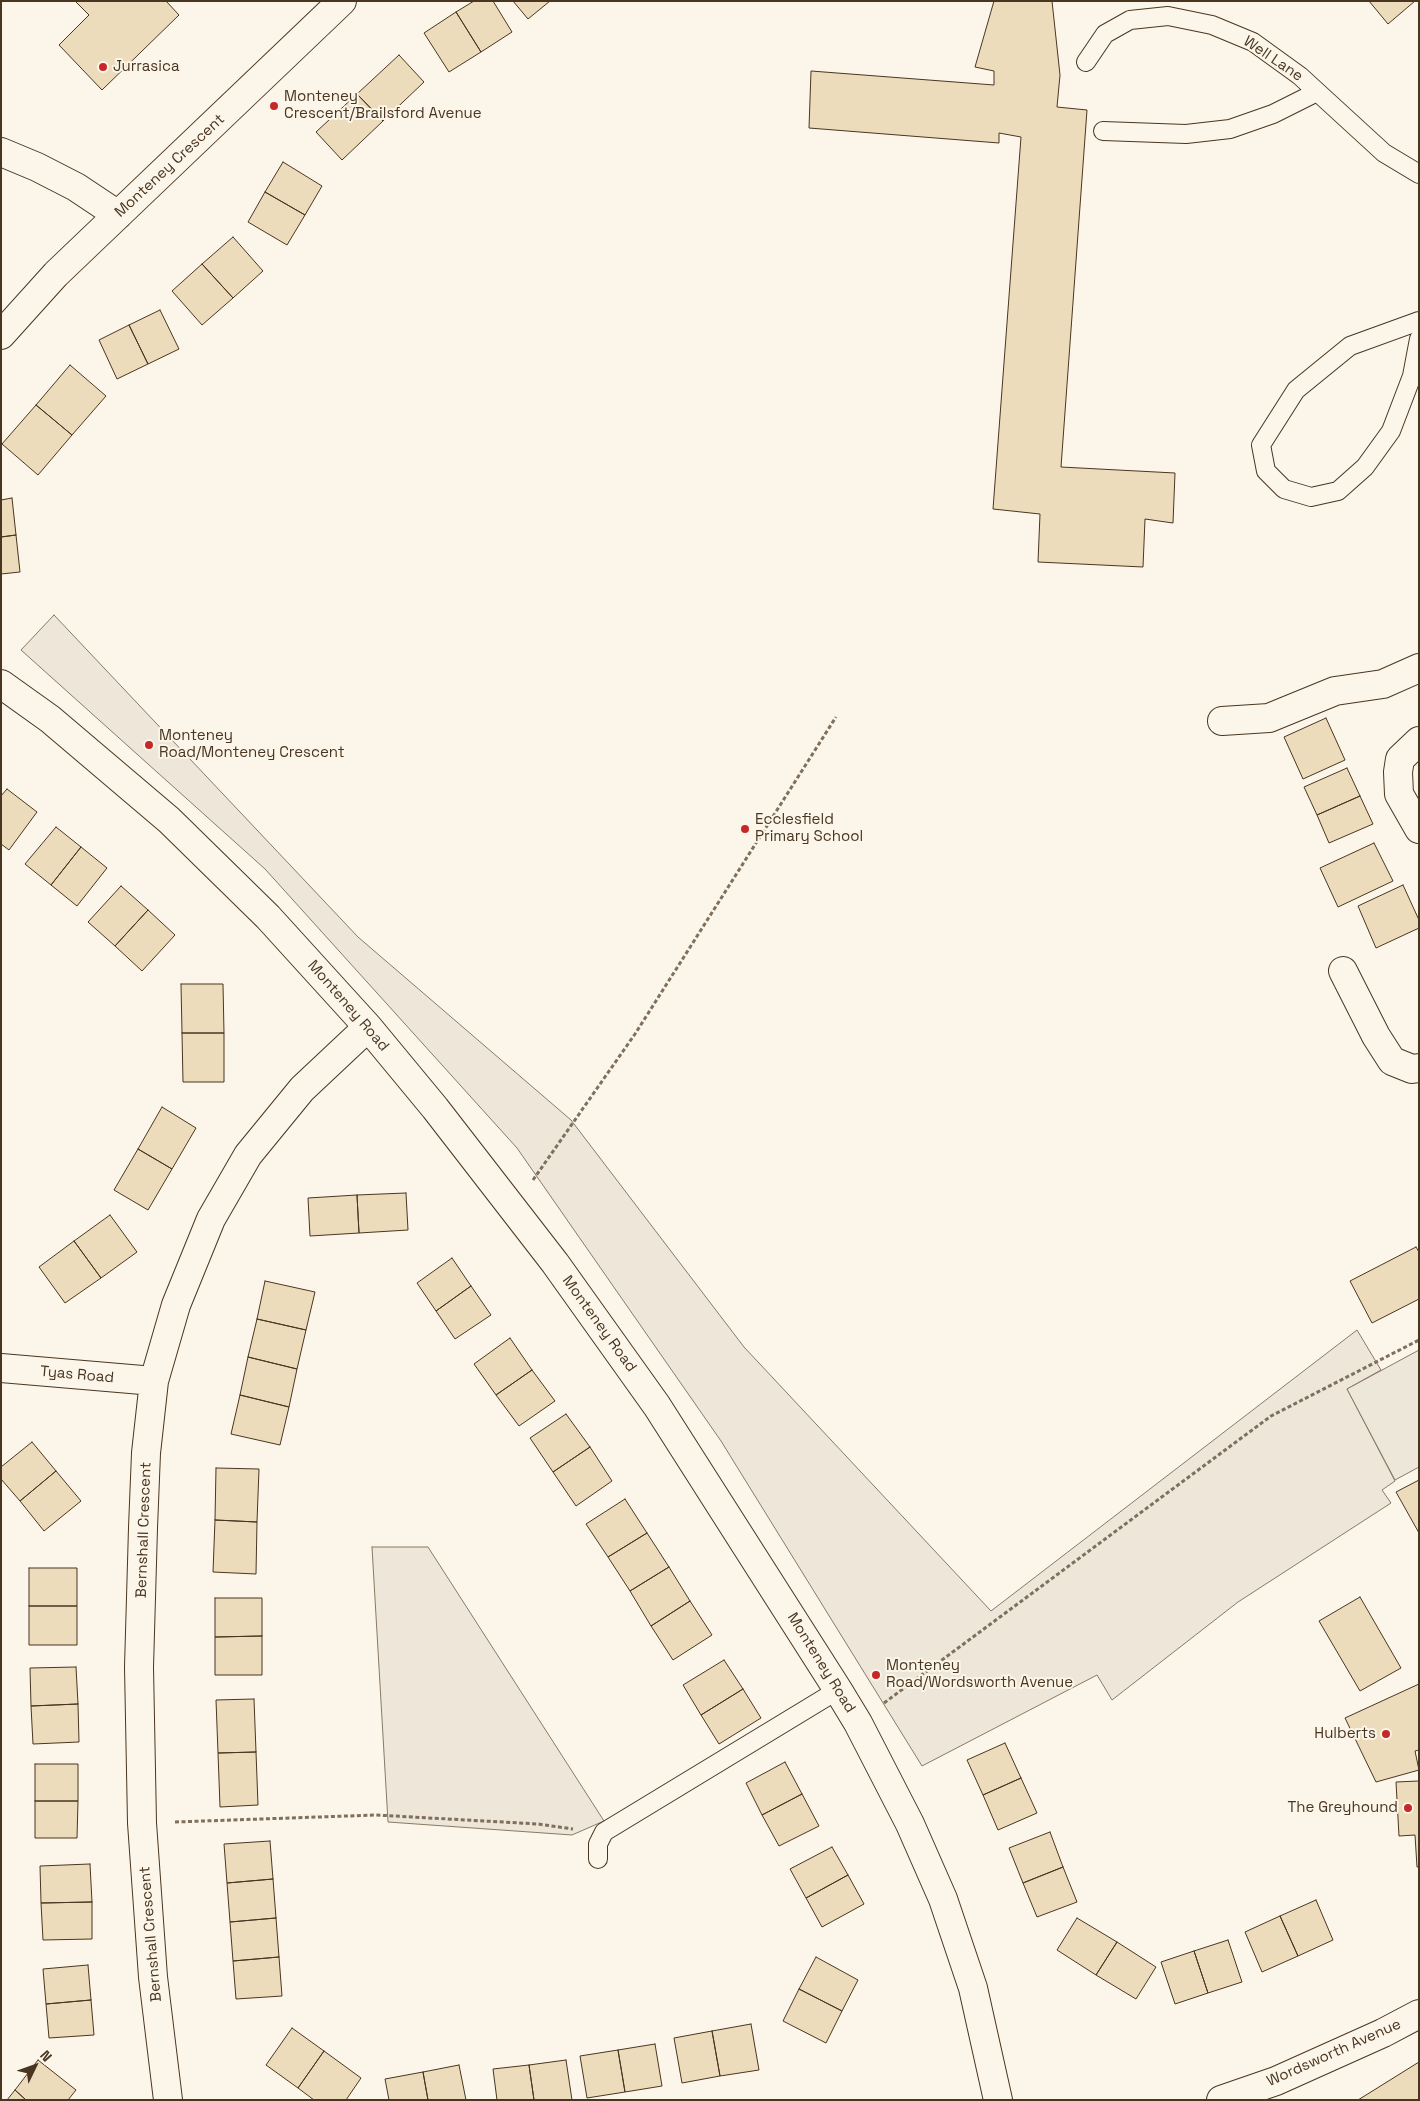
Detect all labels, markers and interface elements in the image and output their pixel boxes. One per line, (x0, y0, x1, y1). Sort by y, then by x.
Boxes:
street label: Well Lane (1240, 33, 1306, 85)
place label: Jurrasica (113, 58, 180, 76)
marker: Jurrasica (97, 61, 109, 73)
place label: Monteney Crescent/Brailsford Avenue (284, 88, 482, 123)
marker: Monteney Crescent/Brailsford Avenue (268, 100, 280, 112)
street label: Monteney Crescent (111, 111, 229, 221)
place label: Monteney Road/Monteney Crescent (159, 727, 345, 762)
marker: Monteney Road/Monteney Crescent (143, 739, 155, 751)
place label: Ecclesfield Primary School (755, 811, 863, 846)
marker: Ecclesfield Primary School (739, 823, 751, 835)
street label: Monteney Road (304, 957, 392, 1055)
street label: Monteney Road (558, 1272, 640, 1376)
street label: Tyas Road (39, 1363, 115, 1387)
street label: Bernshall Crescent (133, 1462, 155, 1598)
street label: Monteney Road (783, 1610, 859, 1716)
place label: Monteney Road/Wordsworth Avenue (886, 1657, 1073, 1692)
marker: Monteney Road/Wordsworth Avenue (870, 1669, 882, 1681)
place label: Hulberts (1314, 1725, 1376, 1743)
marker: Hulberts (1380, 1728, 1392, 1740)
place label: The Greyhound (1287, 1799, 1398, 1817)
marker: The Greyhound (1402, 1802, 1414, 1814)
street label: Bernshall Crescent (136, 1865, 166, 2003)
street label: Wordsworth Avenue (1264, 2015, 1404, 2091)
north arrow (10, 2041, 60, 2091)
text: N (36, 2046, 56, 2065)

